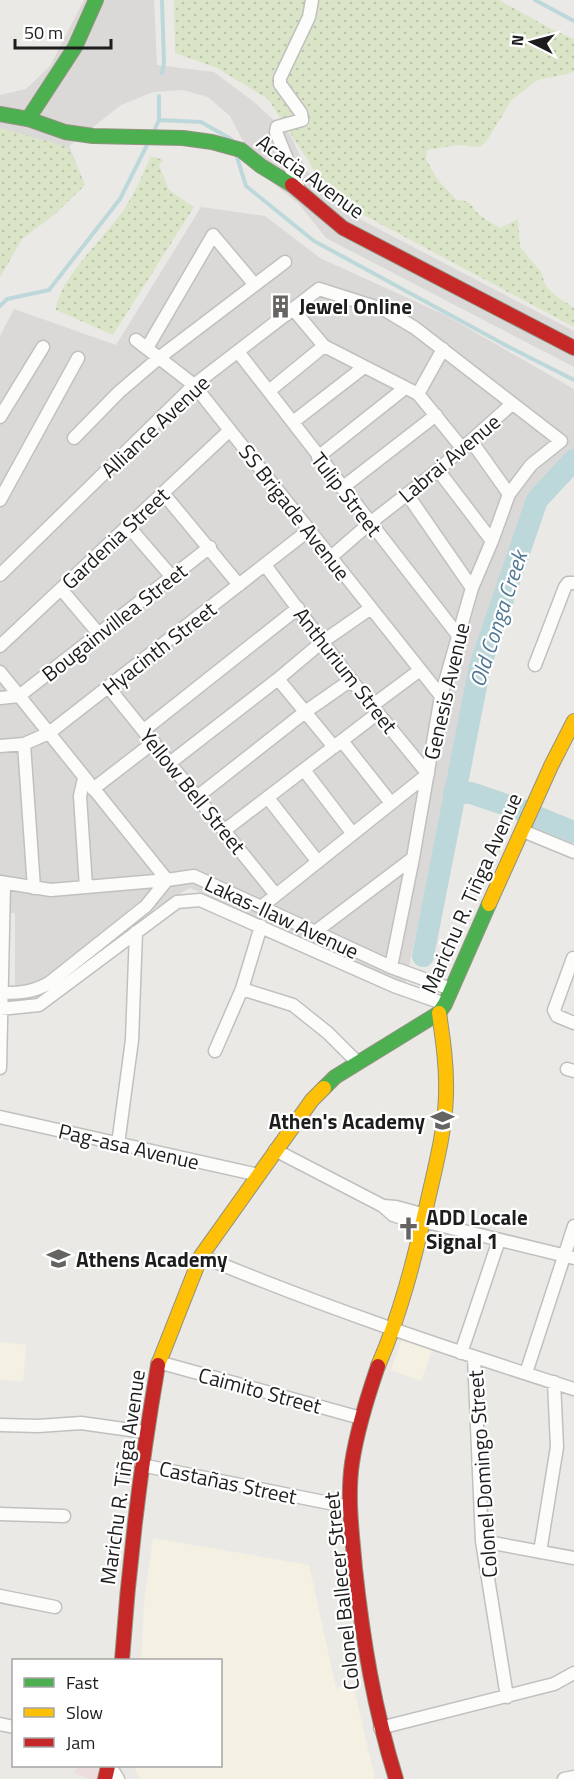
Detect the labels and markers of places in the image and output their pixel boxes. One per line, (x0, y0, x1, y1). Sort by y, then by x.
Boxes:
place label: Jewel Online (299, 290, 412, 322)
building icon: Jewel Online (268, 293, 294, 319)
place label: Athen's Academy (269, 1105, 425, 1137)
school or university icon: Athen's Academy (430, 1108, 456, 1134)
place label: ADD Locale Signal 1 (426, 1201, 528, 1257)
church icon: ADD Locale Signal 1 (395, 1216, 421, 1242)
place label: Athens Academy (76, 1243, 228, 1275)
school or university icon: Athens Academy (45, 1246, 71, 1272)

